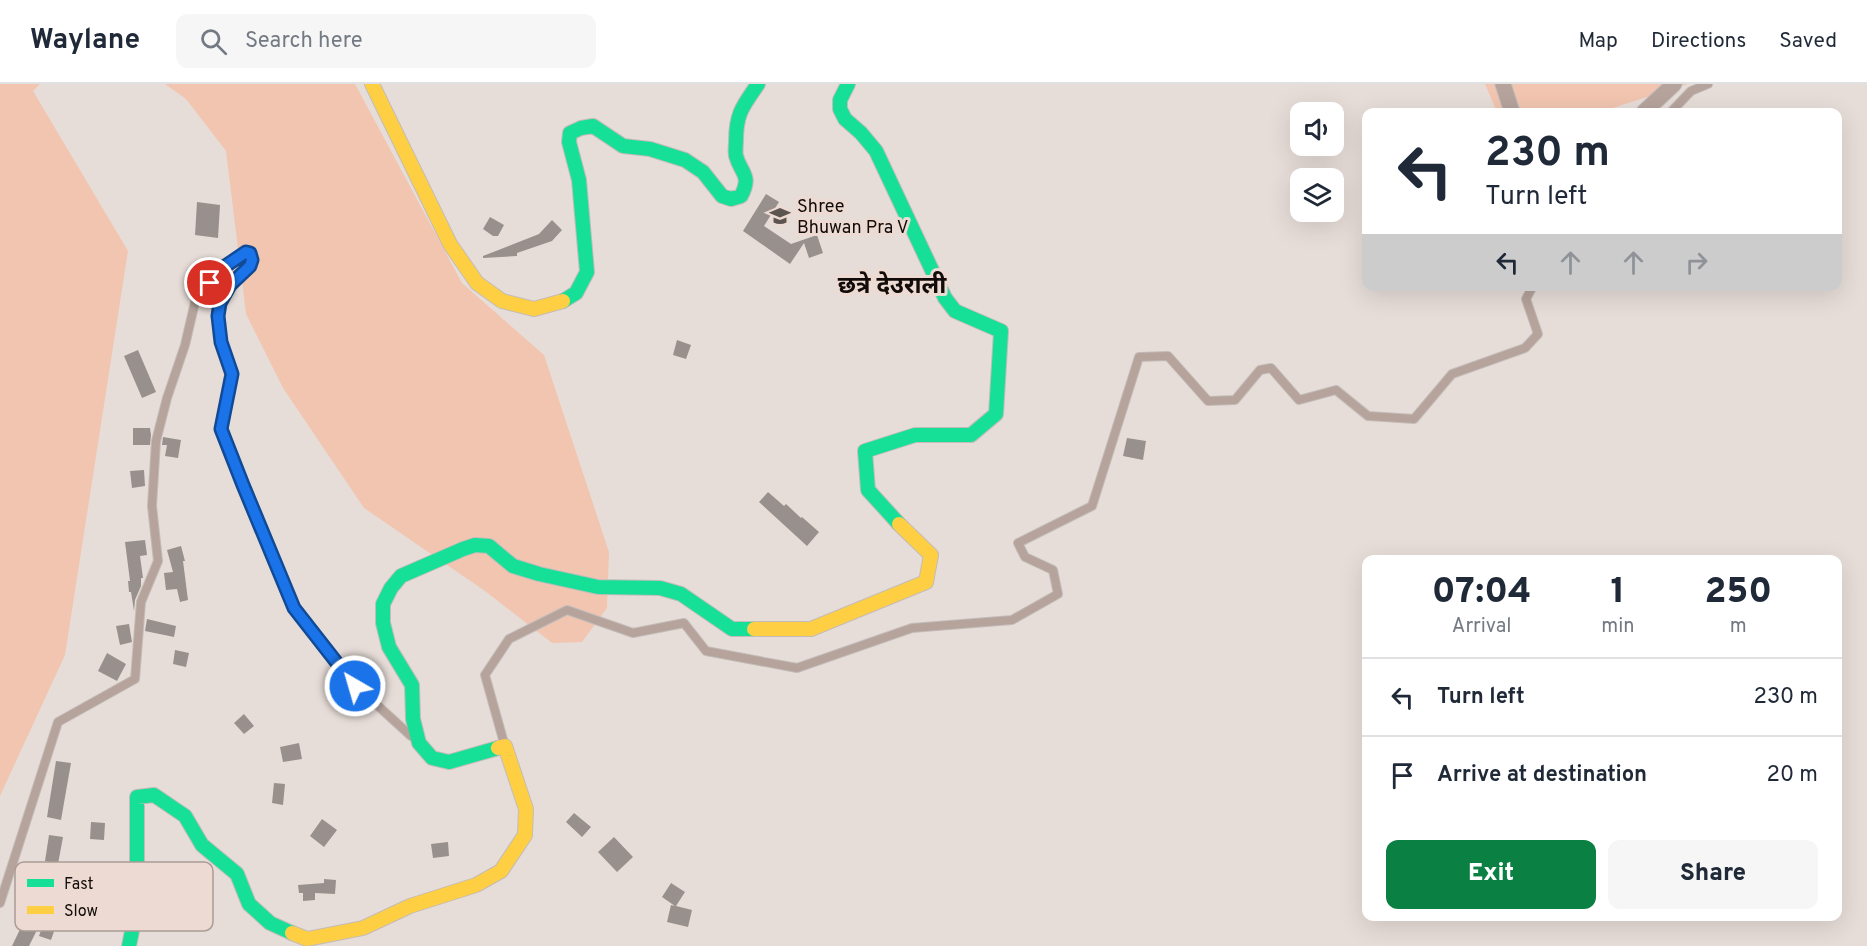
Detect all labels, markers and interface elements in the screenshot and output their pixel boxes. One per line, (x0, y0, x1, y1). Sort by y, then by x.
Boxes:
search box (176, 14, 596, 68)
text: Waylane (30, 23, 140, 59)
icon: search (197, 25, 230, 58)
text: Search here (245, 28, 363, 55)
text: Map (1578, 28, 1618, 55)
text: Directions (1651, 28, 1746, 55)
text: Saved (1779, 28, 1837, 55)
map controls (1290, 102, 1344, 222)
button: sound (1290, 102, 1344, 156)
text: 230 m (1485, 128, 1610, 181)
icon: left (1386, 132, 1464, 210)
button: layers (1290, 168, 1344, 222)
text: Turn left (1485, 180, 1587, 214)
place label: Shree Bhuwan Pra V (797, 196, 909, 240)
school or university icon: Shree Bhuwan Pra V (768, 204, 792, 228)
icon: left (1491, 246, 1524, 279)
icon: ahead (1554, 246, 1587, 279)
icon: ahead (1617, 246, 1650, 279)
icon: right (1680, 246, 1713, 279)
pin (184, 257, 235, 308)
icon: arrive (193, 266, 226, 299)
district label: छत्रे देउराली (838, 271, 947, 302)
text: 07:04 (1432, 570, 1531, 616)
text: 1 (1611, 570, 1625, 616)
text: 250 (1704, 570, 1772, 616)
text: Arrival (1452, 614, 1511, 640)
text: min (1601, 614, 1635, 640)
text: m (1730, 614, 1747, 640)
position arrow (323, 654, 387, 718)
icon: left (1386, 681, 1419, 714)
text: Turn left (1437, 684, 1525, 711)
text: 230 m (1754, 684, 1818, 711)
icon: arrive (1386, 759, 1419, 792)
text: Arrive at destination (1437, 762, 1647, 789)
text: 20 m (1767, 762, 1818, 789)
button: Exit (1386, 840, 1596, 909)
button: Share (1608, 840, 1818, 909)
legend (15, 862, 213, 931)
text: Fast (64, 875, 94, 895)
text: Slow (64, 902, 98, 922)

